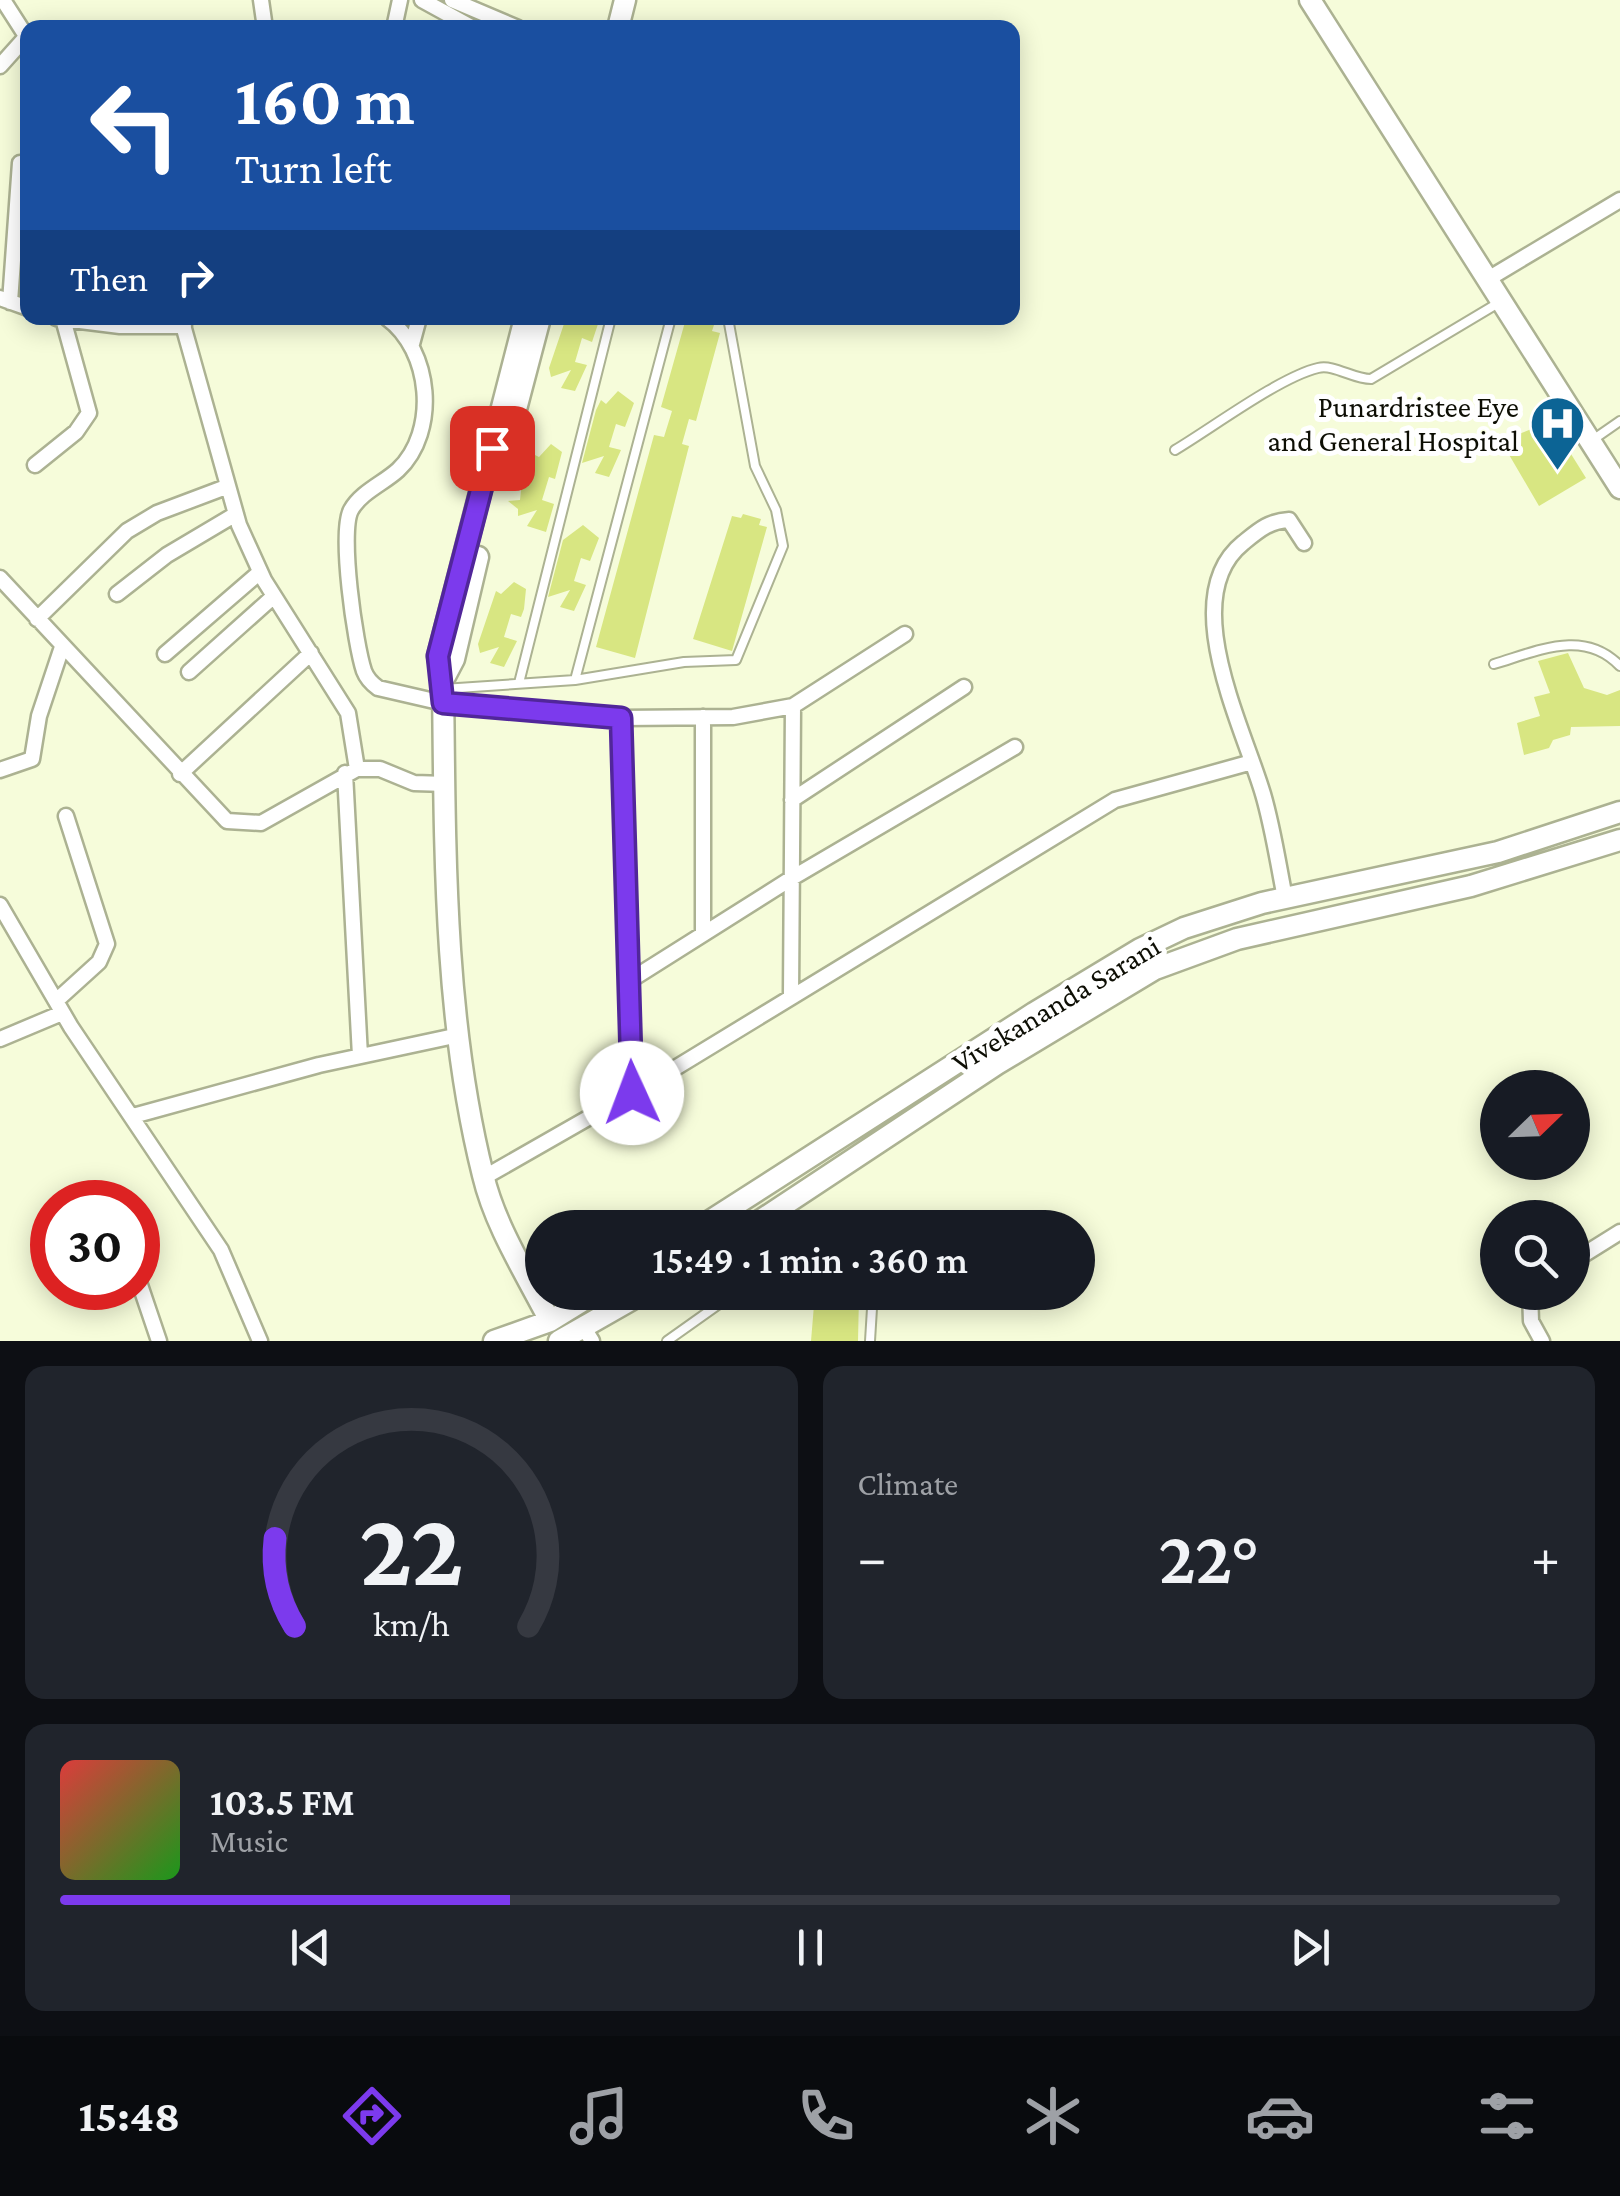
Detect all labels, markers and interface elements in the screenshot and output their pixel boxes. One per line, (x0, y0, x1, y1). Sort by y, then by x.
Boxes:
icon: left (70, 60, 200, 190)
text: 160 m (235, 61, 415, 139)
text: Turn left (235, 143, 392, 193)
icon: right (168, 250, 223, 305)
text: Then (70, 257, 148, 299)
place label: Punardristee Eye and General Hospital (1267, 390, 1519, 458)
hospital icon: Punardristee Eye and General Hospital (1528, 394, 1588, 473)
pin (450, 406, 535, 491)
icon: arrive (465, 421, 520, 476)
street label: Vivekananda Sarani (946, 928, 1166, 1079)
position arrow (580, 1041, 684, 1145)
north arrow (1480, 1070, 1590, 1180)
map controls (1480, 1070, 1590, 1310)
speed limit sign: 30 (30, 1180, 160, 1310)
button: search (1480, 1200, 1590, 1310)
text: 15:49 · 1 min · 360 m (652, 1239, 968, 1281)
text: Climate (858, 1466, 958, 1502)
text: 22 (359, 1491, 464, 1606)
text: 22° (1159, 1516, 1259, 1599)
text: − (858, 1527, 887, 1588)
text: + (1531, 1527, 1560, 1588)
text: km/h (373, 1604, 450, 1644)
text: 103.5 FM (210, 1781, 355, 1823)
text: Music (210, 1823, 288, 1859)
icon: previous (283, 1920, 338, 1975)
icon: pause (783, 1920, 838, 1975)
icon: next (1283, 1920, 1338, 1975)
icon: directions (337, 2081, 407, 2151)
icon: music (564, 2081, 634, 2151)
icon: phone (791, 2081, 861, 2151)
icon: climate (1018, 2081, 1088, 2151)
icon: car (1245, 2081, 1315, 2151)
icon: filters (1472, 2081, 1542, 2151)
text: 15:48 (78, 2091, 180, 2141)

